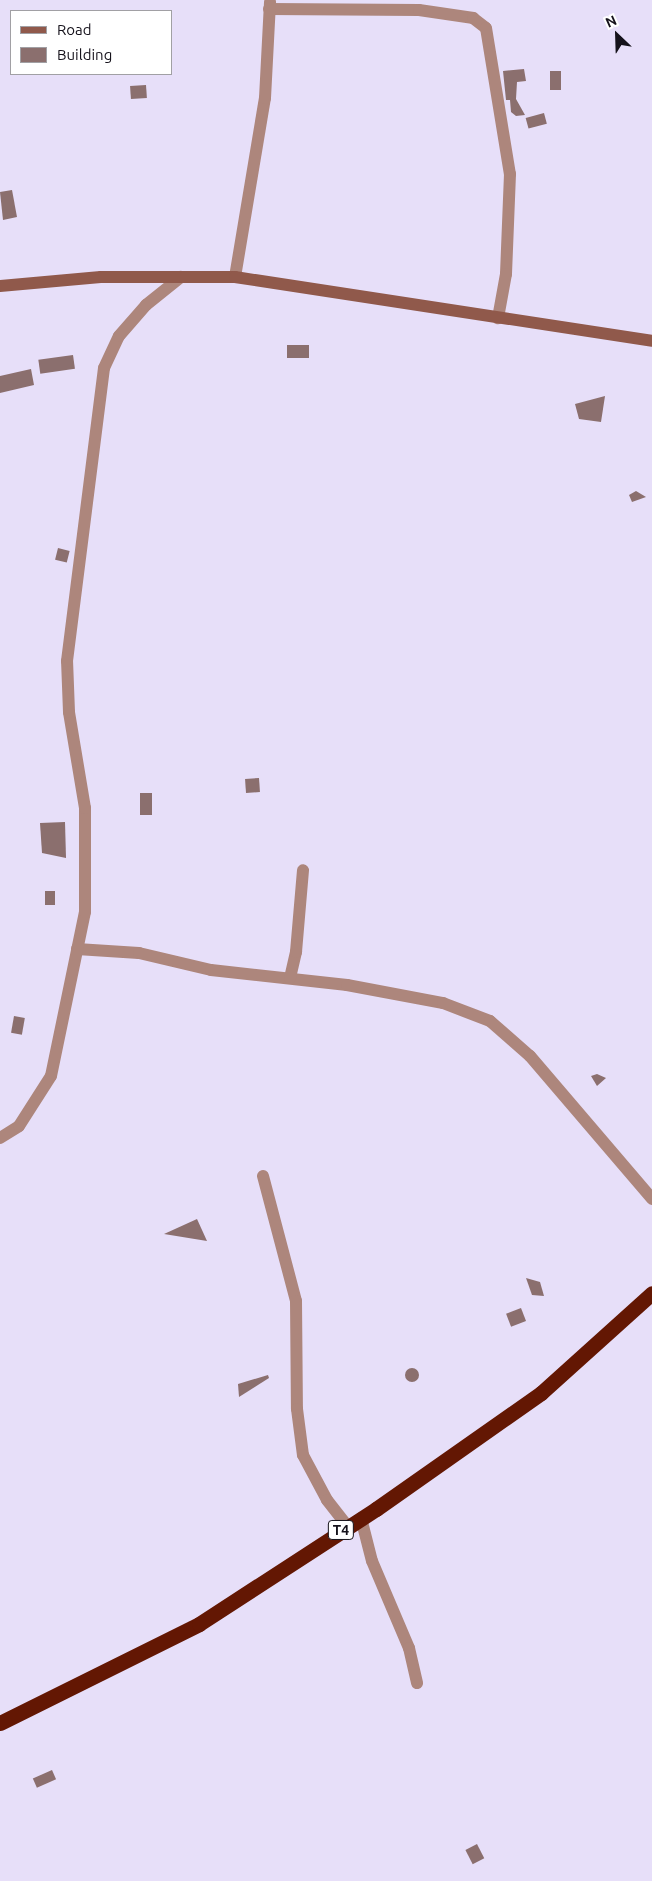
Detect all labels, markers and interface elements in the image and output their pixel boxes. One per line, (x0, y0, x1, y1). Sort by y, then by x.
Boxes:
legend (10, 10, 172, 75)
north arrow (592, 10, 642, 60)
text: N (603, 12, 619, 31)
text: Road (57, 21, 92, 38)
text: Building (57, 46, 112, 63)
road number: T4 (327, 1518, 355, 1542)

